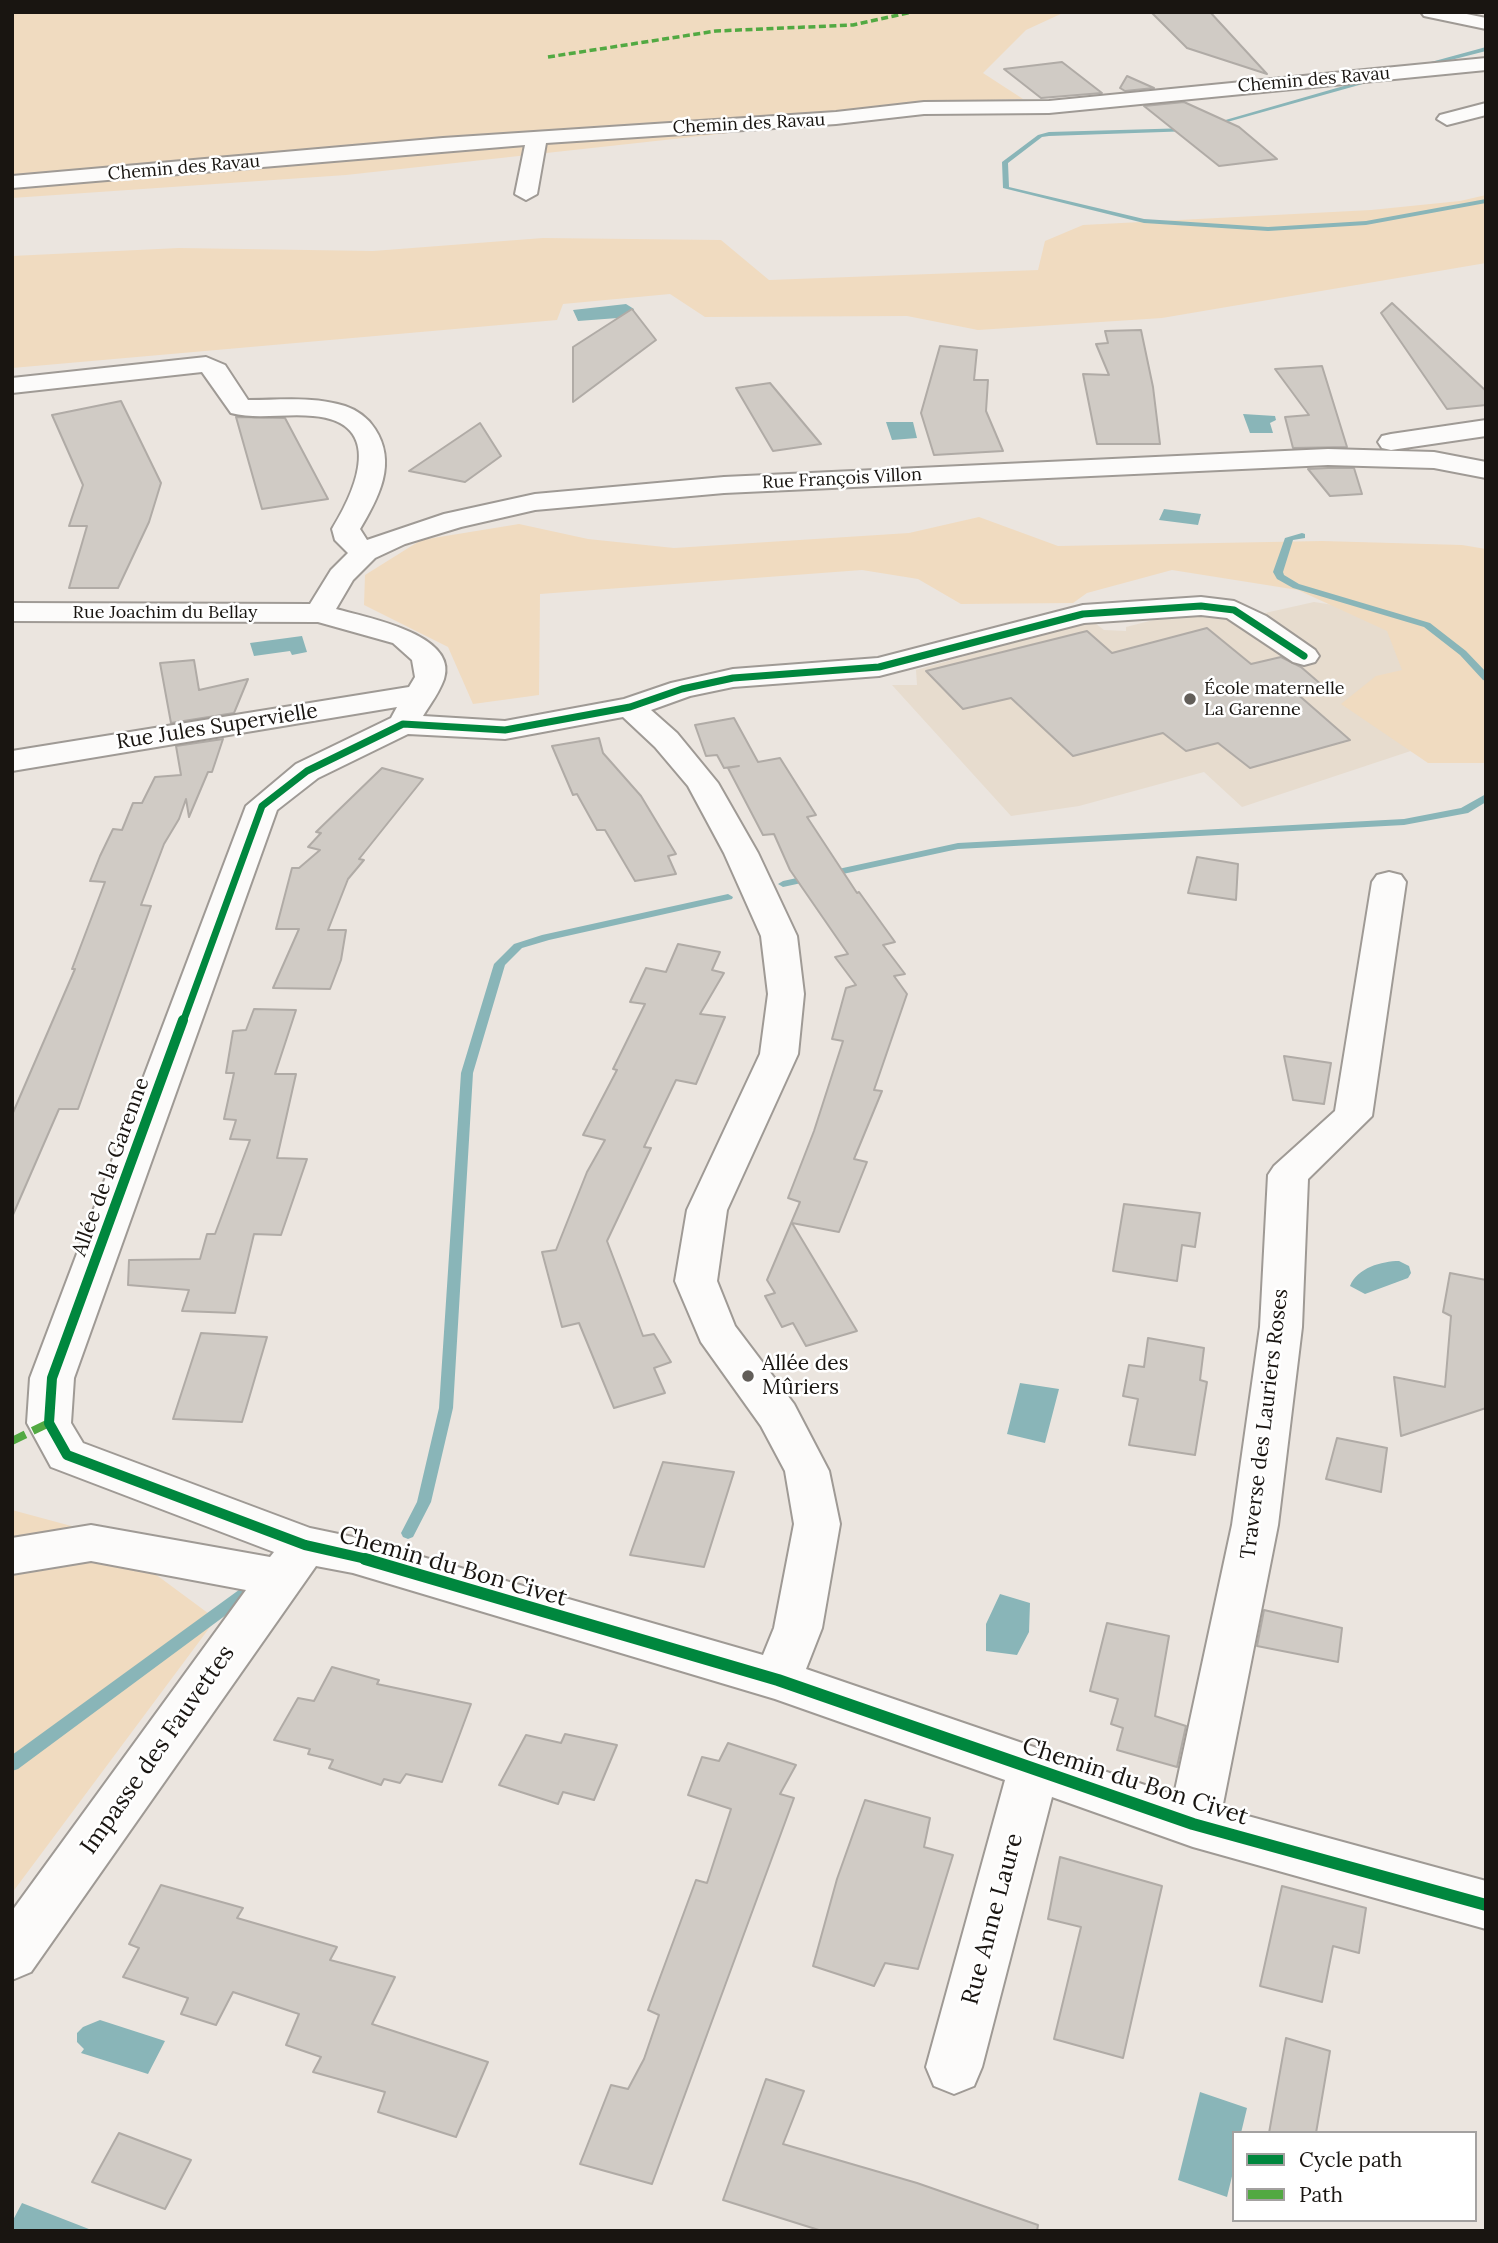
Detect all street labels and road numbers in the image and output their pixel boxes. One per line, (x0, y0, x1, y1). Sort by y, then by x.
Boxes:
street label: Chemin des Ravau (1237, 63, 1391, 97)
street label: Chemin des Ravau (672, 109, 826, 139)
street label: Chemin des Ravau (107, 151, 261, 185)
street label: Rue François Villon (762, 464, 922, 494)
street label: Rue Joachim du Bellay (73, 602, 257, 624)
street label: Rue Jules Supervielle (115, 699, 319, 755)
street label: Allée de la Garenne (67, 1074, 155, 1260)
street label: Traverse des Lauriers Roses (1236, 1287, 1294, 1561)
street label: Chemin du Bon Civet (336, 1521, 570, 1613)
street label: Impasse des Fauvettes (75, 1640, 241, 1860)
street label: Chemin du Bon Civet (1018, 1732, 1252, 1832)
street label: Rue Anne Laure (956, 1830, 1030, 2008)

